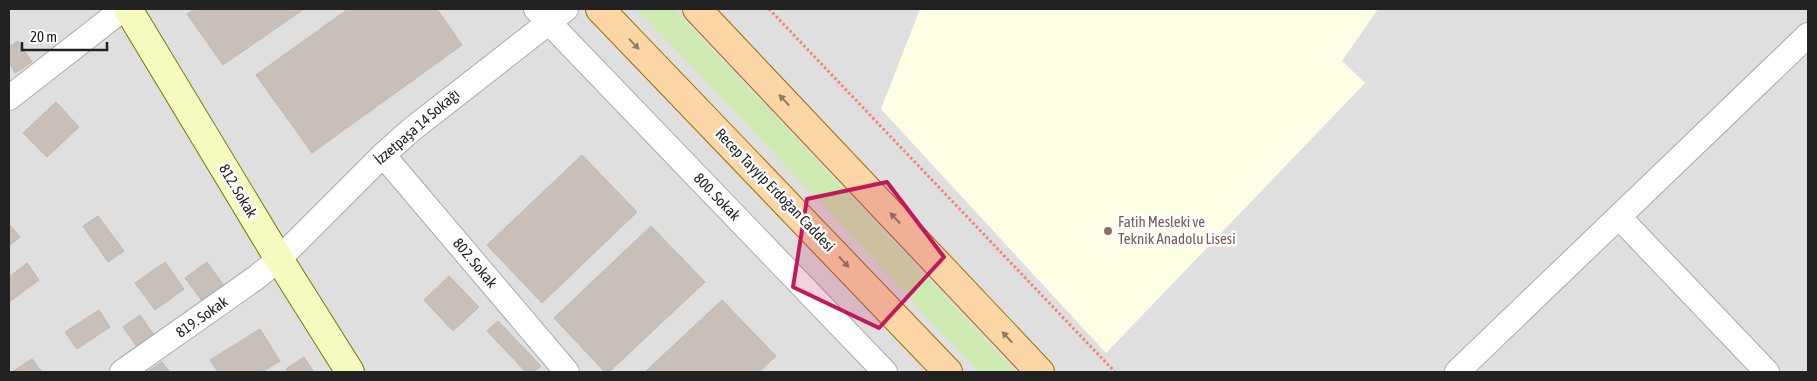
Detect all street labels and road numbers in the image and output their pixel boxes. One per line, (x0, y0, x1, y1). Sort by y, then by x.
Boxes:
street label: İzzetpaşa 14 Sokağı (371, 85, 463, 168)
street label: Recep Tayyip Erdoğan Caddesi (712, 125, 839, 255)
street label: 812. Sokak (216, 161, 261, 221)
street label: 800. Sokak (691, 169, 744, 224)
street label: 802. Sokak (450, 234, 501, 291)
street label: 819. Sokak (173, 292, 231, 341)

